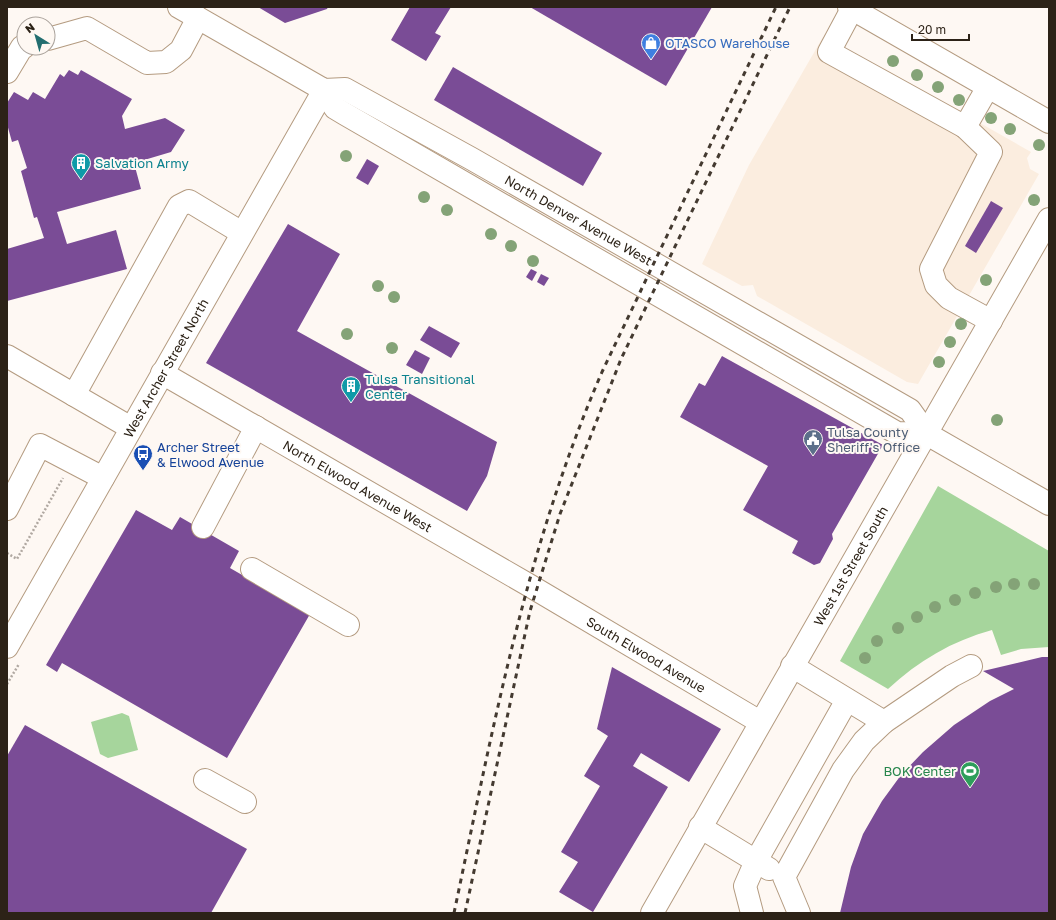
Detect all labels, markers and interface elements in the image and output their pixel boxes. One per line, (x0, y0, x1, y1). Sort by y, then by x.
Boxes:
north arrow (16, 16, 56, 56)
scale bar (912, 16, 969, 42)
text: N (22, 20, 37, 35)
text: 20 m (918, 22, 946, 37)
shop icon: OTASCO Warehouse (640, 32, 662, 60)
place label: OTASCO Warehouse (665, 35, 790, 51)
building icon: Salvation Army (70, 152, 92, 180)
place label: Salvation Army (95, 155, 189, 171)
street label: North Denver Avenue West (502, 171, 655, 269)
street label: West Archer Street North (120, 296, 212, 440)
place label: Tulsa Transitional Center (365, 371, 475, 402)
building icon: Tulsa Transitional Center (340, 375, 362, 403)
place label: Tulsa County Sheriff's Office (827, 424, 920, 455)
public building icon: Tulsa County Sheriff's Office (802, 428, 824, 456)
street label: North Elwood Avenue West (280, 437, 435, 535)
place label: Archer Street & Elwood Avenue (157, 439, 264, 470)
bus stop icon: Archer Street & Elwood Avenue (132, 443, 154, 471)
street label: West 1st Street South (810, 503, 891, 629)
street label: South Elwood Avenue (584, 613, 709, 696)
sports icon: BOK Center (959, 760, 981, 788)
place label: BOK Center (883, 763, 956, 779)

